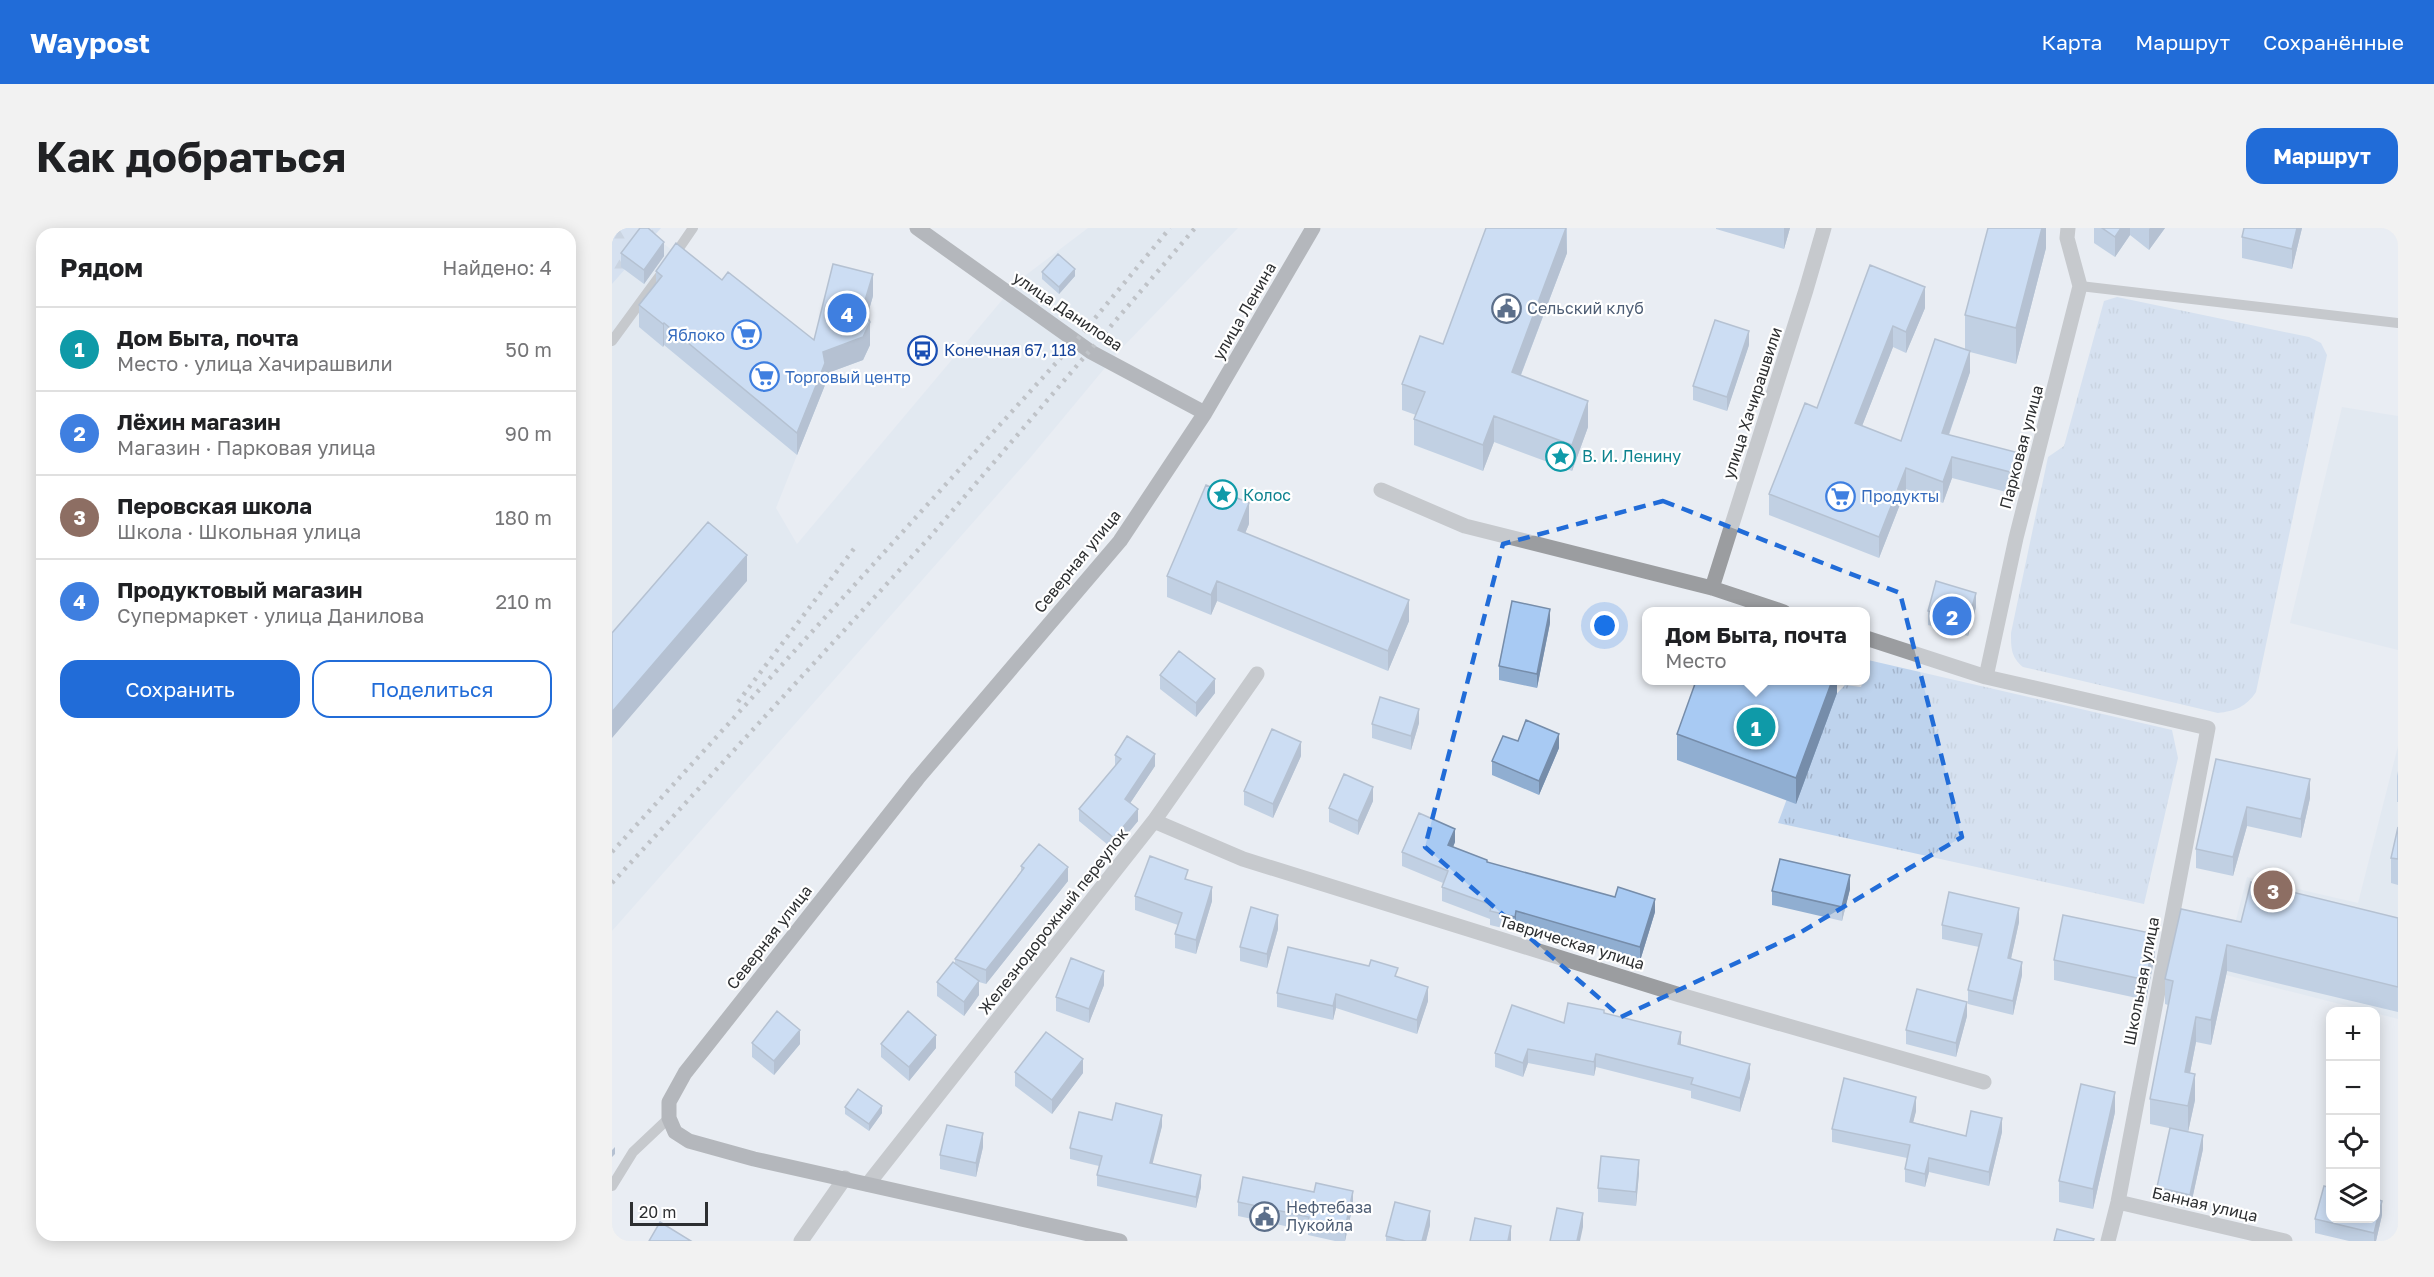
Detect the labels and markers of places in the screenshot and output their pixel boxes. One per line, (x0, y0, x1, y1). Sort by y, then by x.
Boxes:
pin: 4 (828, 290, 866, 335)
public building icon: Сельский клуб (1490, 292, 1522, 324)
place label: Сельский клуб (1527, 298, 1644, 318)
supermarket icon: Яблоко (730, 319, 762, 351)
place label: Яблоко (667, 325, 725, 345)
bus stop icon: Конечная 67, 118 (907, 334, 939, 366)
place label: Конечная 67, 118 (944, 340, 1077, 360)
supermarket icon: Торговый центр (748, 361, 780, 393)
place label: Торговый центр (785, 367, 911, 387)
place icon: В. И. Ленину (1545, 440, 1577, 472)
place label: В. И. Ленину (1582, 446, 1681, 466)
place icon: Колос (1206, 479, 1238, 511)
supermarket icon: Продукты (1824, 480, 1856, 512)
place label: Колос (1243, 485, 1291, 505)
place label: Продукты (1861, 486, 1939, 506)
pin: 2 (1932, 594, 1972, 638)
pin: 1 (1736, 704, 1776, 750)
pin: 3 (2254, 868, 2292, 912)
place label: Нефтебаза Лукойла (1286, 1197, 1372, 1235)
public building icon: Нефтебаза Лукойла (1249, 1200, 1281, 1232)

